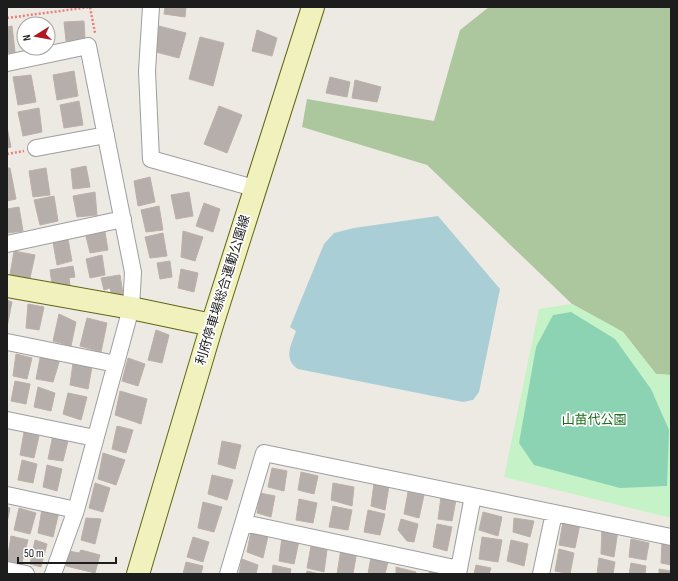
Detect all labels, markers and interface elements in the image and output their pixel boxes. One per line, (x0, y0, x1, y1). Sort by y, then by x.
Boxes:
north arrow (16, 16, 56, 56)
text: N (20, 34, 34, 42)
street label: 利府停車場総合運動公園線 (193, 213, 253, 367)
park label: 山苗代公園 (561, 412, 627, 428)
scale bar (18, 539, 116, 565)
text: 50 m (24, 546, 44, 561)

